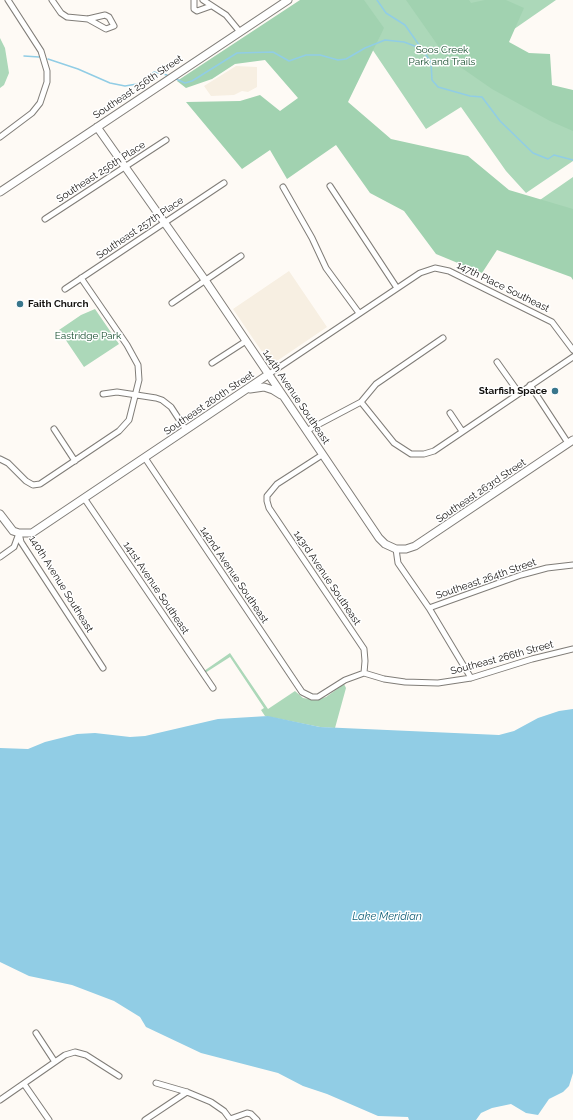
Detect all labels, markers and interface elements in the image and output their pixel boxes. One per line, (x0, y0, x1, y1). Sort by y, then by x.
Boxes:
park label: Soos Creek Park and Trails (409, 44, 475, 68)
street label: Southeast 256th Street (91, 53, 185, 121)
street label: Southeast 256th Place (54, 139, 148, 205)
street label: Southeast 257th Place (94, 194, 186, 262)
street label: 147th Place Southeast (455, 259, 551, 315)
place label: Faith Church (28, 298, 88, 310)
marker: Faith Church (15, 299, 25, 309)
park label: Eastridge Park (55, 330, 121, 342)
street label: 144th Avenue Southeast (260, 348, 332, 446)
street label: Southeast 260th Street (162, 368, 256, 438)
place label: Starfish Space (479, 385, 547, 397)
marker: Starfish Space (550, 386, 560, 396)
street label: Southeast 263rd Street (434, 456, 528, 526)
street label: 142nd Avenue Southeast (197, 524, 271, 626)
street label: 143rd Avenue Southeast (291, 528, 363, 628)
street label: 140th Avenue Southeast (26, 533, 96, 635)
street label: 141st Avenue Southeast (121, 539, 191, 637)
street label: Southeast 264th Street (434, 556, 538, 602)
street label: Southeast 266th Street (449, 638, 555, 678)
water label: Lake Meridian (352, 910, 422, 924)

